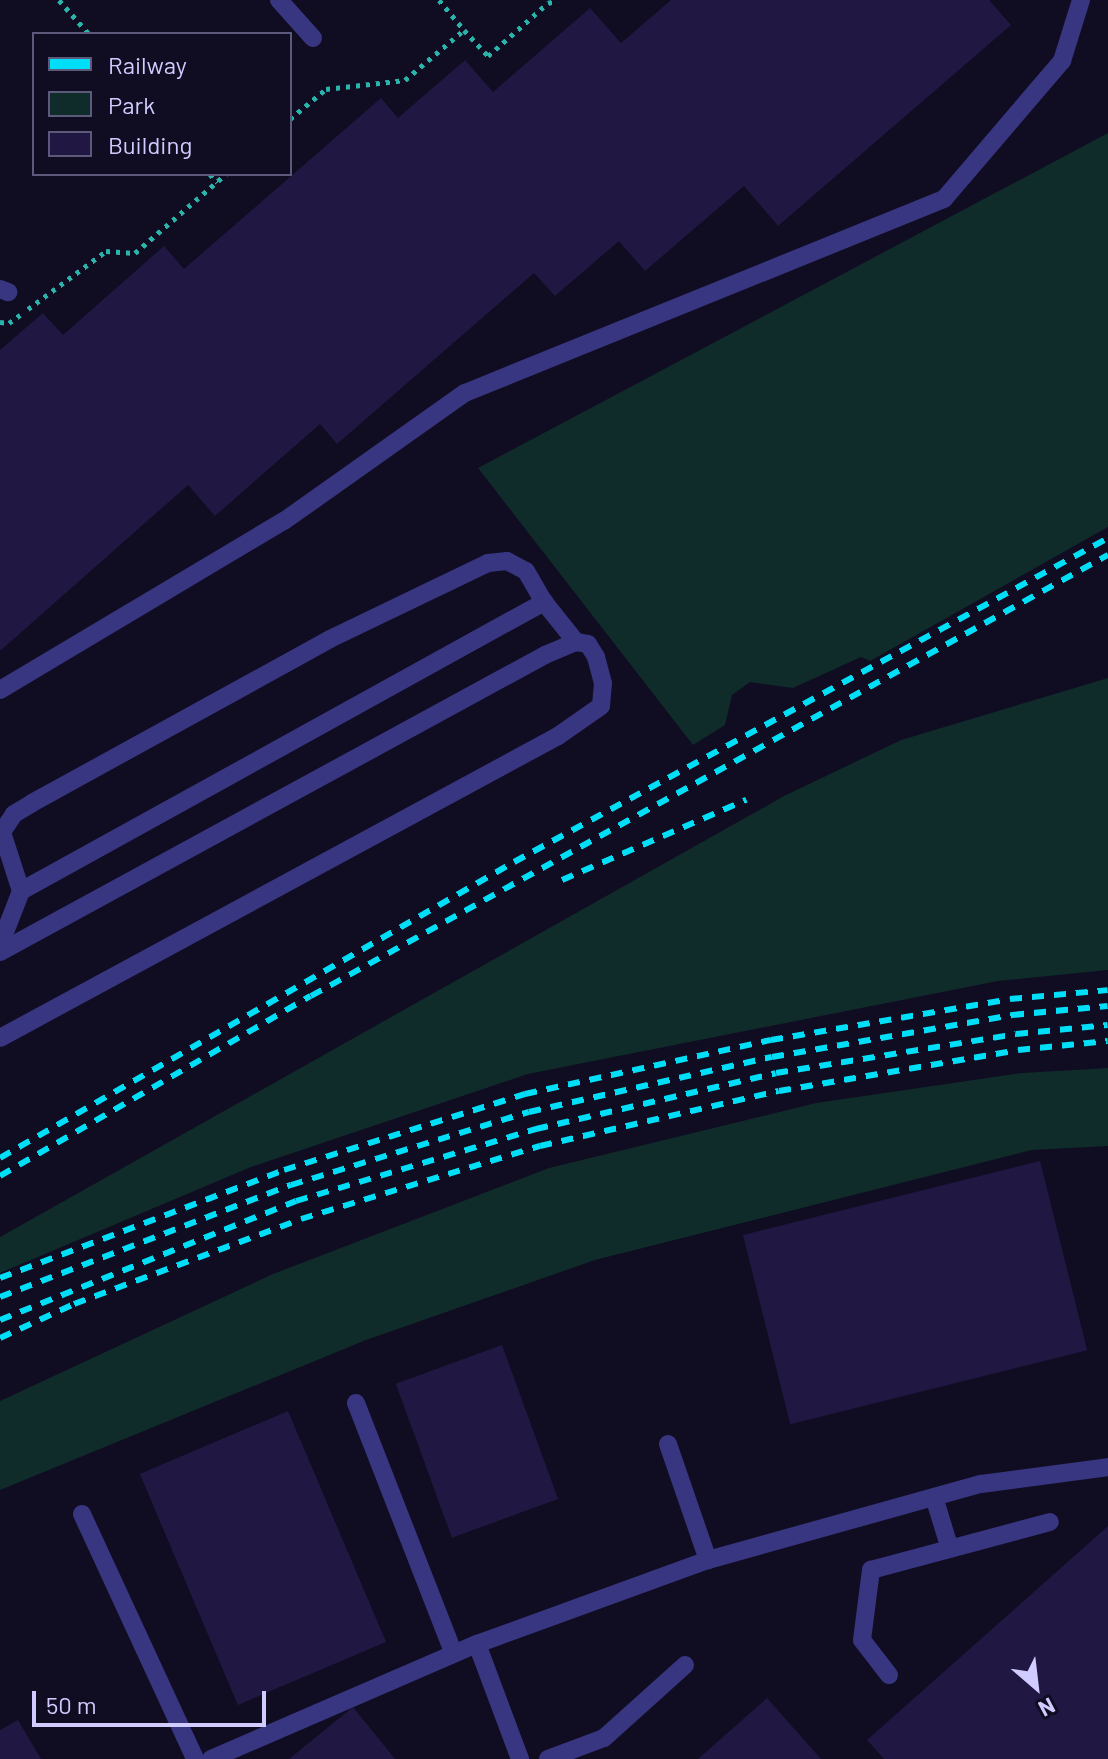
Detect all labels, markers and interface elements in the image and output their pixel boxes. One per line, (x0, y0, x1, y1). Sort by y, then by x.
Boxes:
legend (32, 32, 292, 176)
text: Railway (108, 50, 187, 79)
text: Park (108, 90, 155, 119)
text: Building (108, 130, 192, 159)
north arrow (996, 1647, 1076, 1727)
scale bar (36, 1675, 270, 1725)
text: 50 m (46, 1690, 97, 1719)
text: N (1035, 1693, 1060, 1723)

